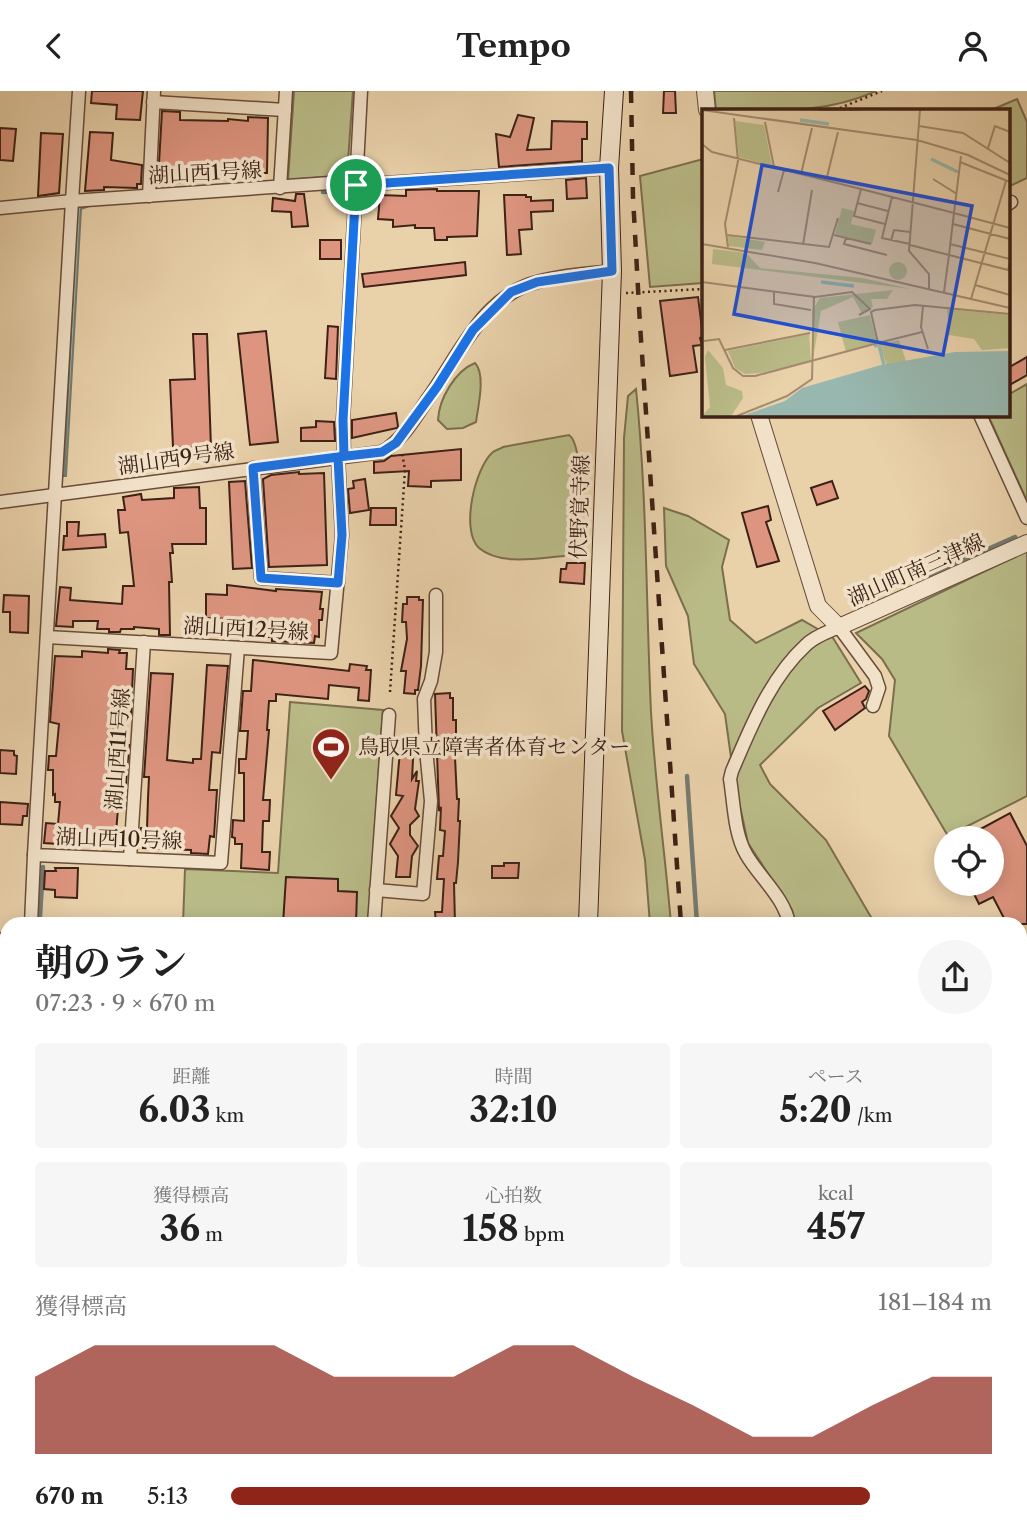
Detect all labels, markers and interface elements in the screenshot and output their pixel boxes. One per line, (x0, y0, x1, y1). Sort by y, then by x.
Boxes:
text: Tempo (456, 26, 571, 65)
icon: back (35, 27, 73, 65)
icon: person (954, 27, 992, 65)
inset map (702, 109, 1010, 417)
pin (326, 155, 386, 215)
street label: 湖山西1号線 (147, 157, 262, 188)
icon: arrive (337, 166, 375, 204)
street label: 湖山西9号線 (116, 438, 236, 479)
street label: 伏野覚寺線 (565, 454, 594, 560)
street label: 湖山町南三津線 (844, 528, 988, 611)
street label: 湖山西12号線 (183, 613, 310, 644)
street label: 湖山西11号線 (101, 687, 134, 811)
sports icon: 鳥取県立障害者体育センター (310, 726, 352, 781)
place label: 鳥取県立障害者体育センター (358, 734, 630, 759)
street label: 湖山西10号線 (55, 824, 183, 853)
map controls (934, 826, 1004, 896)
button: locate (934, 826, 1004, 896)
text: 朝のラン (35, 939, 187, 986)
button: share (918, 940, 992, 1014)
text: 07:23 · 9 × 670 m (35, 989, 216, 1017)
text: 距離 (172, 1065, 210, 1088)
text: 時間 (494, 1065, 533, 1088)
text: ペース (808, 1065, 864, 1088)
text: 6.03 (138, 1088, 210, 1131)
text: 32:10 (469, 1088, 558, 1131)
text: 5:20 (779, 1088, 852, 1131)
text: km (210, 1104, 244, 1127)
text: /km (852, 1104, 892, 1127)
text: kcal (818, 1182, 854, 1205)
text: 獲得標高 (153, 1184, 229, 1207)
text: 心拍数 (485, 1184, 542, 1207)
text: 457 (807, 1205, 865, 1248)
text: 36 (159, 1207, 200, 1250)
text: 158 (462, 1207, 519, 1250)
text: m (200, 1223, 223, 1246)
text: bpm (519, 1223, 565, 1246)
text: 181–184 m (878, 1288, 992, 1316)
text: 獲得標高 (35, 1292, 127, 1320)
text: 670 m (35, 1482, 104, 1510)
text: 5:13 (147, 1482, 188, 1510)

